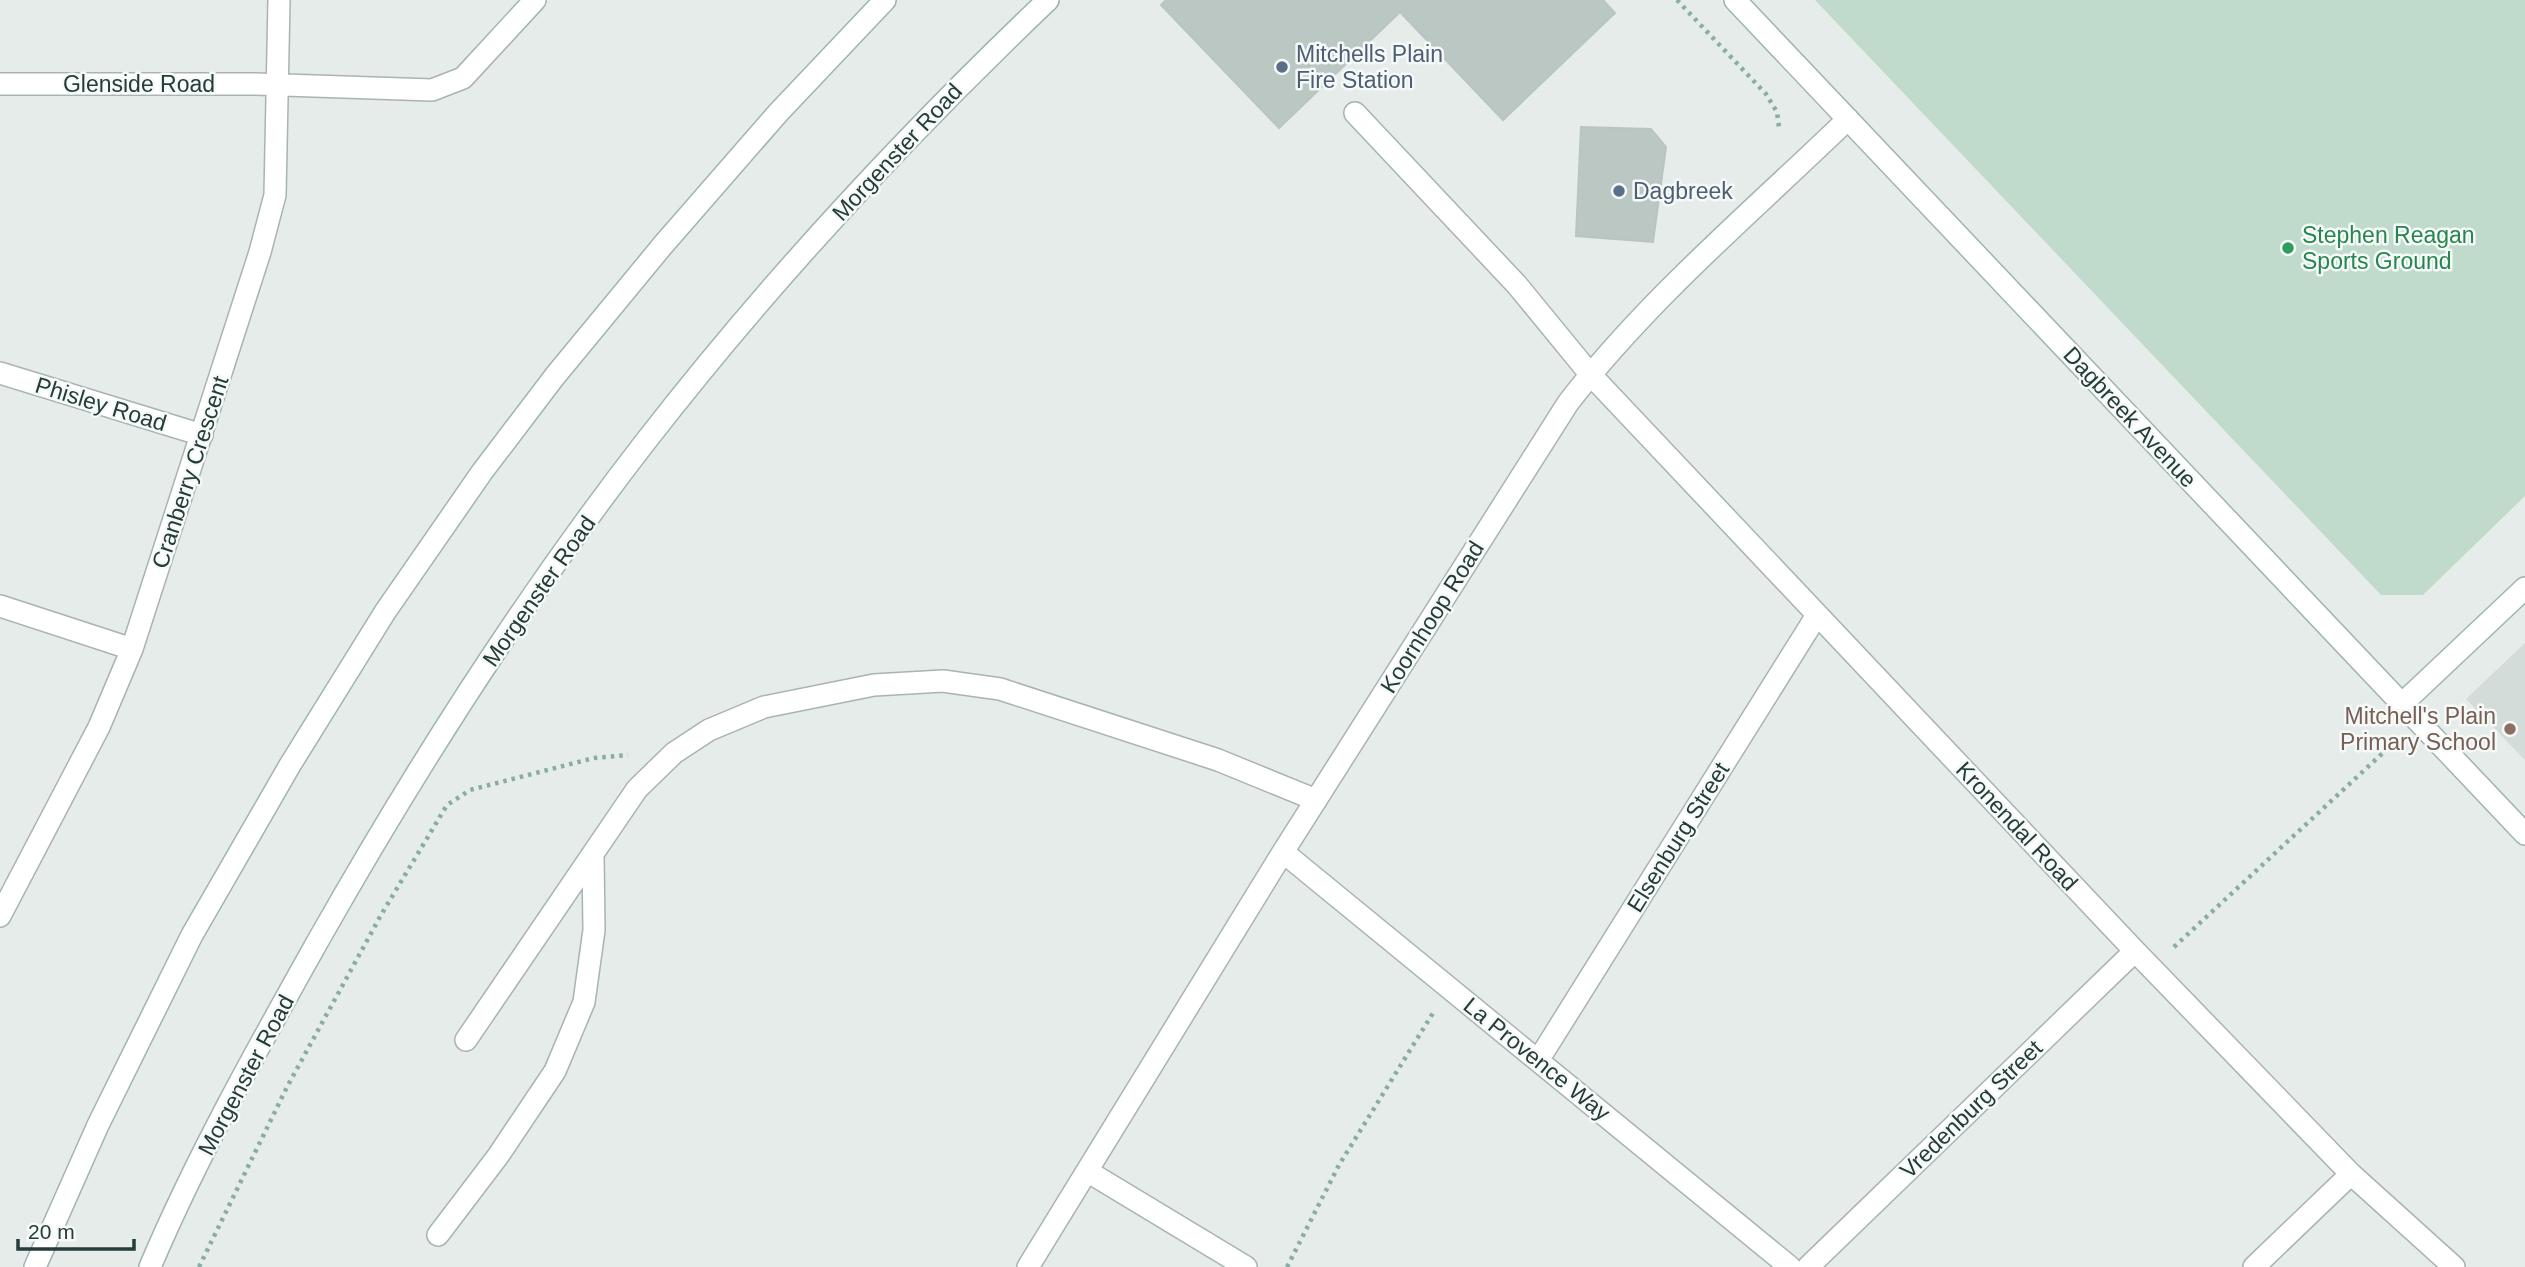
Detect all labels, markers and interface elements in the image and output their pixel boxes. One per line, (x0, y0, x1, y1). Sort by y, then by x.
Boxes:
place label: Mitchells Plain Fire Station (1296, 41, 1443, 93)
marker: Mitchells Plain Fire Station (1274, 59, 1290, 75)
street label: Glenside Road (63, 71, 215, 97)
street label: Morgenster Road (827, 78, 967, 226)
place label: Dagbreek (1633, 178, 1733, 204)
marker: Dagbreek (1611, 183, 1627, 199)
place label: Stephen Reagan Sports Ground (2302, 222, 2475, 274)
marker: Stephen Reagan Sports Ground (2280, 240, 2296, 256)
street label: Dagbreek Avenue (2058, 341, 2202, 493)
street label: Phisley Road (32, 372, 170, 436)
street label: Cranberry Crescent (147, 372, 234, 571)
street label: Morgenster Road (477, 511, 601, 671)
street label: Koornhoop Road (1375, 536, 1489, 698)
place label: Mitchell's Plain Primary School (2340, 703, 2496, 755)
marker: Mitchell's Plain Primary School (2502, 721, 2518, 737)
street label: Kronendal Road (1951, 756, 2083, 896)
street label: Elsenburg Street (1622, 757, 1735, 917)
street label: Morgenster Road (193, 990, 299, 1160)
street label: La Provence Way (1459, 992, 1616, 1126)
street label: Vredenburg Street (1895, 1034, 2048, 1183)
scale bar (18, 1208, 133, 1252)
text: 20 m (28, 1220, 75, 1243)

